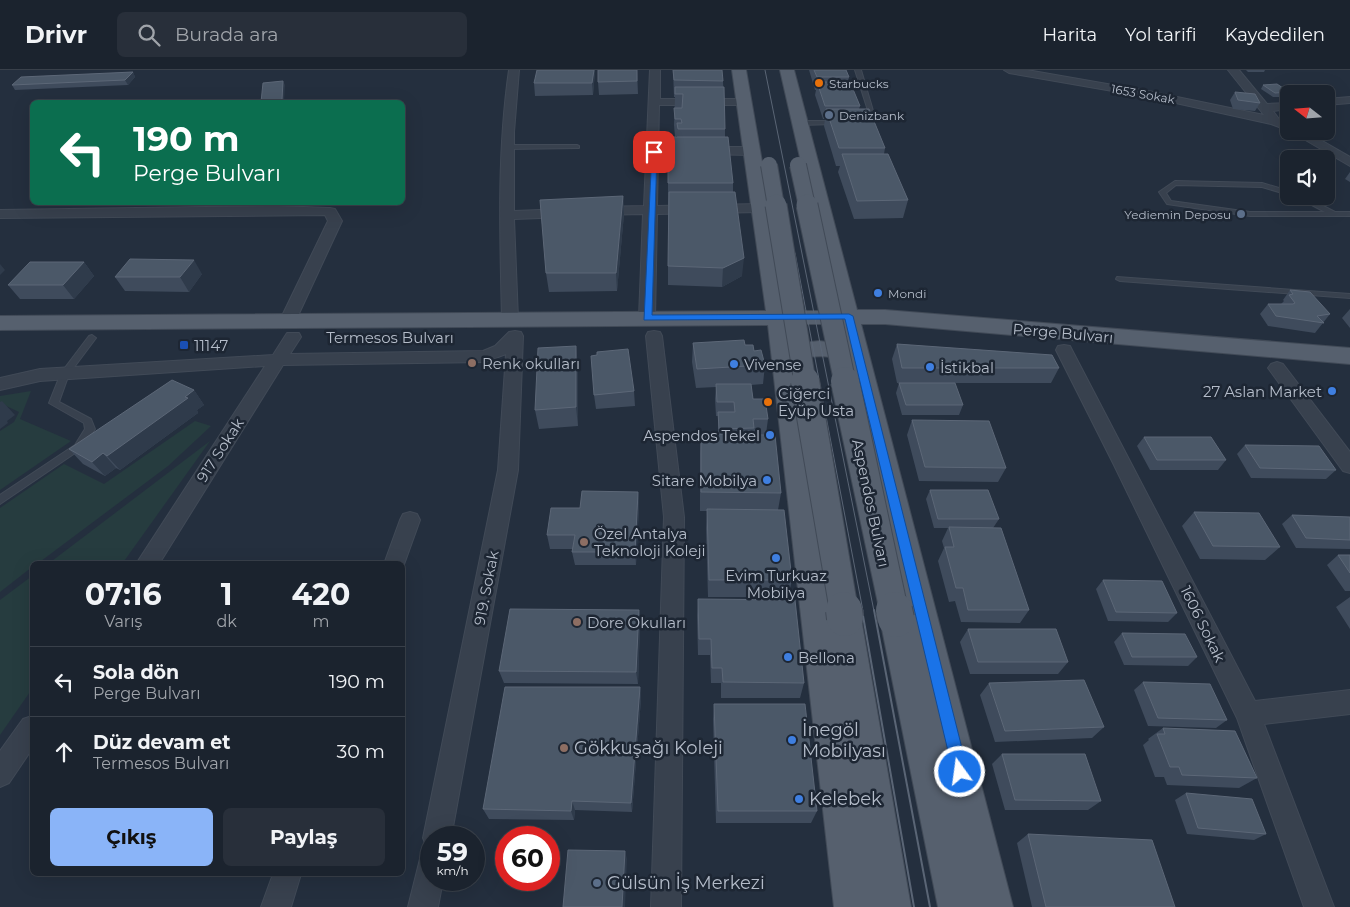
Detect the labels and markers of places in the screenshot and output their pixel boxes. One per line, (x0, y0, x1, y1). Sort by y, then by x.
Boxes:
place label: Starbucks (829, 76, 889, 91)
marker: Starbucks (813, 77, 825, 89)
place label: Denizbank (839, 108, 905, 123)
marker: Denizbank (823, 109, 835, 121)
pin (633, 131, 675, 173)
place label: Yediemin Deposu (1124, 207, 1231, 222)
marker: Yediemin Deposu (1235, 208, 1247, 220)
place label: Mondi (888, 286, 926, 301)
marker: Mondi (872, 287, 884, 299)
place label: 11147 (194, 336, 228, 355)
marker: 11147 (178, 339, 190, 351)
place label: Renk okulları (482, 354, 580, 373)
place label: Vivense (744, 355, 802, 374)
marker: Renk okulları (466, 357, 478, 369)
marker: Vivense (728, 358, 740, 370)
place label: İstikbal (940, 358, 994, 377)
marker: İstikbal (924, 361, 936, 373)
place label: 27 Aslan Market (1203, 382, 1322, 401)
place label: Ciğerci Eyüp Usta (778, 384, 854, 420)
marker: 27 Aslan Market (1326, 385, 1338, 397)
marker: Ciğerci Eyüp Usta (762, 396, 774, 408)
place label: Aspendos Tekel (643, 426, 760, 445)
marker: Aspendos Tekel (764, 429, 776, 441)
place label: Sitare Mobilya (652, 471, 757, 490)
marker: Sitare Mobilya (761, 474, 773, 486)
place label: Özel Antalya Teknoloji Koleji (594, 524, 706, 560)
marker: Özel Antalya Teknoloji Koleji (578, 536, 590, 548)
marker: Evim Turkuaz Mobilya (770, 552, 782, 564)
place label: Evim Turkuaz Mobilya (725, 566, 827, 602)
place label: Dore Okulları (587, 613, 686, 632)
marker: Dore Okulları (571, 616, 583, 628)
place label: Bellona (798, 648, 855, 667)
marker: Bellona (782, 651, 794, 663)
place label: İnegöl Mobilyası (802, 719, 886, 762)
marker: İnegöl Mobilyası (786, 734, 798, 746)
place label: Gökkuşağı Koleji (574, 737, 723, 759)
marker: Gökkuşağı Koleji (558, 742, 570, 754)
place label: Kelebek (809, 788, 882, 810)
marker: Kelebek (793, 793, 805, 805)
place label: Gülsün İş Merkezi (607, 872, 765, 894)
marker: Gülsün İş Merkezi (591, 877, 603, 889)

